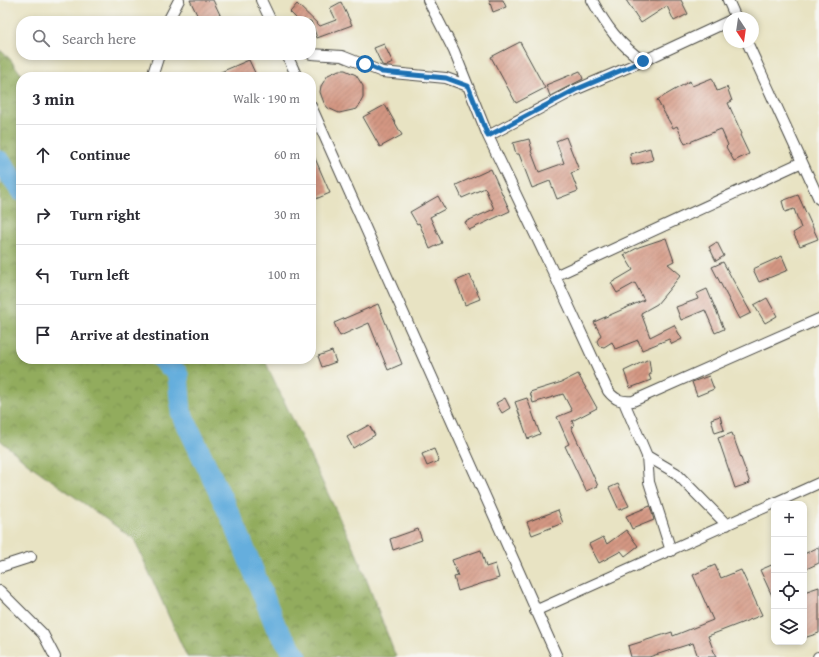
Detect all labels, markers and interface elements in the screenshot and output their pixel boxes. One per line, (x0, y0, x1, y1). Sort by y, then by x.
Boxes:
north arrow (723, 12, 759, 48)
search box (16, 16, 316, 60)
icon: search (30, 27, 52, 49)
text: Search here (62, 28, 136, 49)
route end (634, 52, 652, 70)
route start (356, 55, 374, 73)
text: 3 min (32, 86, 74, 111)
text: Walk · 190 m (233, 89, 300, 108)
icon: ahead (32, 144, 54, 166)
text: Continue (70, 144, 131, 165)
text: 60 m (274, 145, 300, 164)
icon: right (32, 204, 54, 226)
text: Turn right (70, 204, 141, 225)
text: 30 m (274, 205, 300, 224)
icon: left (32, 264, 54, 286)
text: Turn left (70, 264, 129, 285)
text: 100 m (268, 265, 300, 284)
icon: arrive (32, 324, 54, 346)
text: Arrive at destination (70, 324, 209, 345)
map controls (771, 501, 807, 645)
button: + (771, 501, 807, 537)
button: − (771, 537, 807, 573)
button: locate (771, 573, 807, 609)
button: layers (771, 609, 807, 645)

